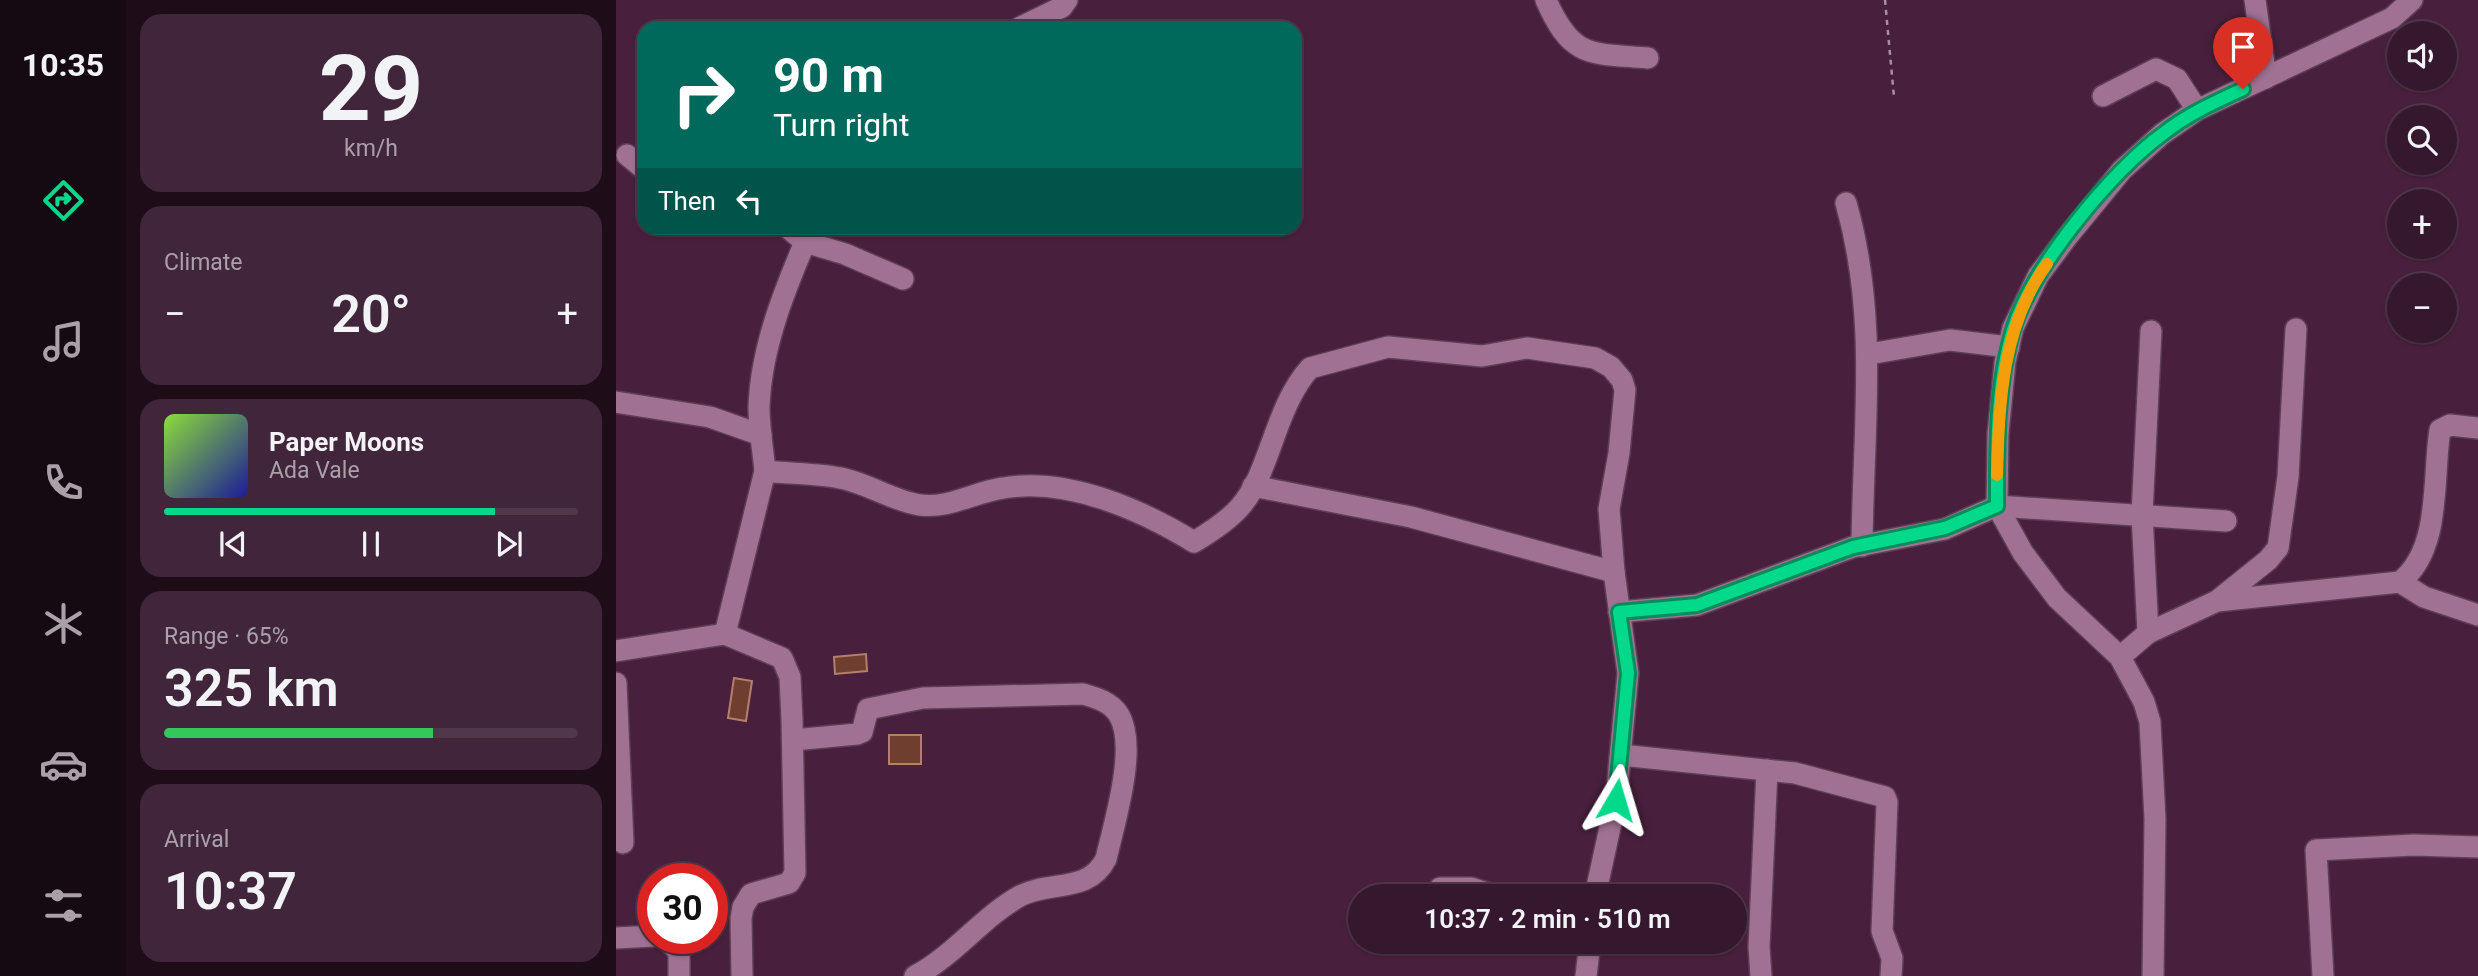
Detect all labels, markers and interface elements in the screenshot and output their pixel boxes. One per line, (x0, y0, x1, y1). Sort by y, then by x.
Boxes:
pin (2213, 17, 2273, 89)
map controls (2387, 21, 2457, 343)
button: sound (2387, 21, 2457, 91)
icon: arrive (2224, 28, 2262, 66)
text: 29 (319, 36, 423, 142)
text: 10:35 (22, 46, 104, 84)
text: 90 m (773, 47, 884, 104)
icon: right (658, 49, 749, 140)
button: search (2387, 105, 2457, 175)
text: Turn right (773, 106, 909, 144)
text: km/h (344, 135, 398, 162)
icon: directions (39, 176, 88, 225)
icon: left (730, 182, 768, 220)
text: Then (658, 186, 716, 216)
button: + (2387, 189, 2457, 259)
text: Climate (164, 249, 243, 276)
button: − (2387, 273, 2457, 343)
text: 20° (331, 284, 411, 345)
text: − (164, 292, 186, 336)
text: + (556, 292, 578, 336)
icon: music (39, 317, 88, 366)
text: Paper Moons (269, 427, 424, 457)
text: Ada Vale (269, 457, 360, 484)
icon: phone (39, 458, 88, 507)
icon: previous (214, 525, 252, 563)
icon: pause (352, 525, 390, 563)
icon: next (490, 525, 528, 563)
icon: climate (39, 599, 88, 648)
text: Range · 65% (164, 623, 289, 650)
text: 325 km (164, 658, 339, 719)
icon: car (39, 740, 88, 789)
position arrow (1579, 763, 1653, 837)
text: Arrival (164, 826, 229, 853)
text: 10:37 (164, 861, 297, 922)
speed limit sign: 30 (637, 863, 728, 954)
icon: filters (39, 881, 88, 930)
text: 10:37 · 2 min · 510 m (1424, 904, 1671, 934)

